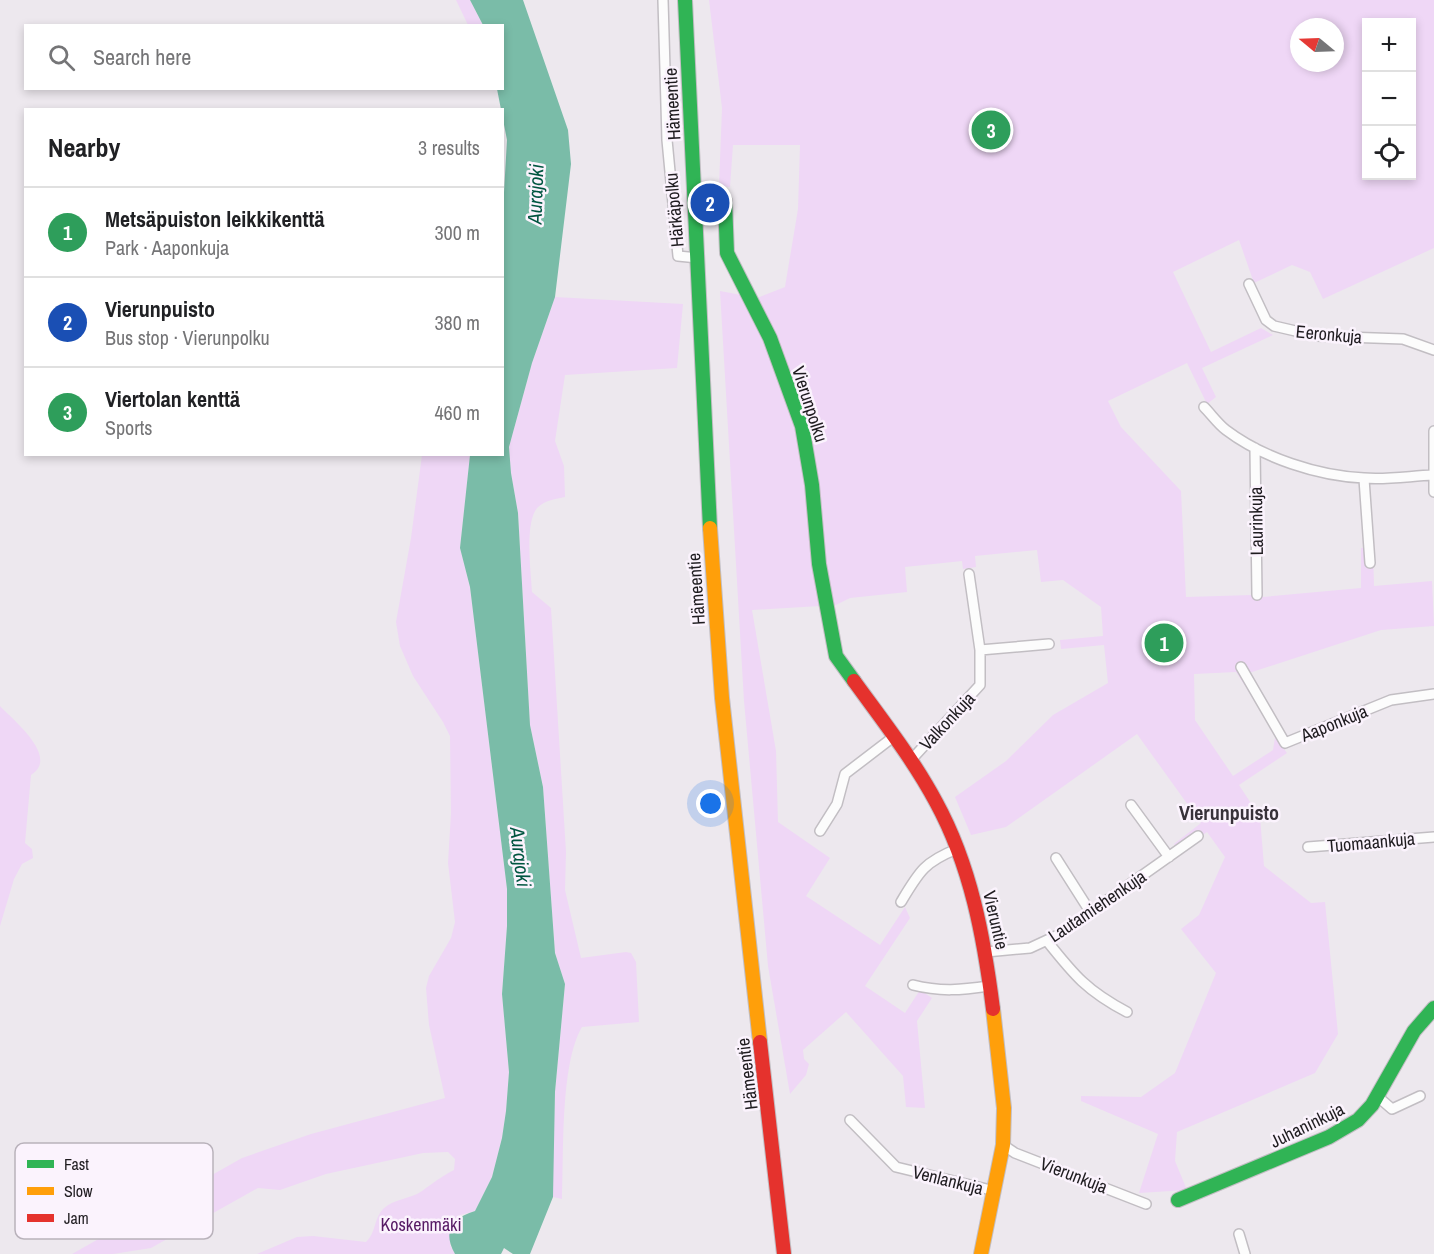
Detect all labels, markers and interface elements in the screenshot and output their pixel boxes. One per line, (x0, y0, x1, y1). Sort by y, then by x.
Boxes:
north arrow (1290, 18, 1344, 72)
map controls (1362, 18, 1416, 180)
button: + (1362, 18, 1416, 72)
search box (24, 24, 504, 90)
icon: search (45, 41, 78, 74)
text: Search here (93, 42, 191, 72)
street label: Hämeentie (658, 67, 686, 141)
button: − (1362, 72, 1416, 126)
pin: 3 (972, 108, 1010, 152)
button: locate (1362, 126, 1416, 180)
text: Nearby (48, 130, 120, 165)
text: 3 results (418, 134, 480, 161)
water label: Aurajoki (520, 163, 550, 226)
street label: Härkäpolku (658, 172, 690, 248)
pin: 2 (690, 180, 730, 226)
text: Metsäpuiston leikkikenttä (105, 204, 325, 234)
text: 1 (63, 219, 72, 246)
text: 300 m (434, 219, 480, 246)
text: Park · Aaponkuja (105, 234, 229, 261)
text: Vierunpuisto (105, 294, 215, 324)
text: 2 (63, 309, 72, 336)
text: 380 m (434, 309, 480, 336)
street label: Eeronkuja (1295, 319, 1363, 349)
text: Bus stop · Vierunpolku (105, 324, 270, 351)
street label: Vierunpolku (786, 363, 834, 445)
text: Viertolan kenttä (105, 384, 240, 414)
text: 3 (63, 399, 72, 426)
text: 460 m (434, 399, 480, 426)
text: Sports (105, 414, 152, 441)
street label: Laurinkuja (1243, 486, 1269, 556)
street label: Hämeentie (681, 552, 711, 626)
pin: 1 (1144, 620, 1184, 666)
street label: Valkonkuja (914, 686, 980, 756)
street label: Aaponkuja (1296, 698, 1371, 748)
your location (696, 789, 725, 818)
district label: Vierunpuisto (1179, 799, 1279, 826)
water label: Aurajoki (504, 825, 538, 889)
street label: Tuomaankuja (1326, 826, 1416, 858)
street label: Lautamiehenkuja (1043, 864, 1151, 948)
street label: Vieruntie (977, 888, 1015, 952)
street label: Hämeentie (730, 1037, 764, 1111)
street label: Juhaninkuja (1266, 1096, 1348, 1154)
legend (15, 1143, 213, 1239)
street label: Vierunkuja (1037, 1151, 1111, 1199)
text: Fast (64, 1153, 89, 1175)
street label: Venlankuja (910, 1159, 986, 1201)
text: Slow (64, 1180, 93, 1202)
text: Jam (64, 1207, 89, 1229)
park label: Koskenmäki (380, 1212, 462, 1237)

